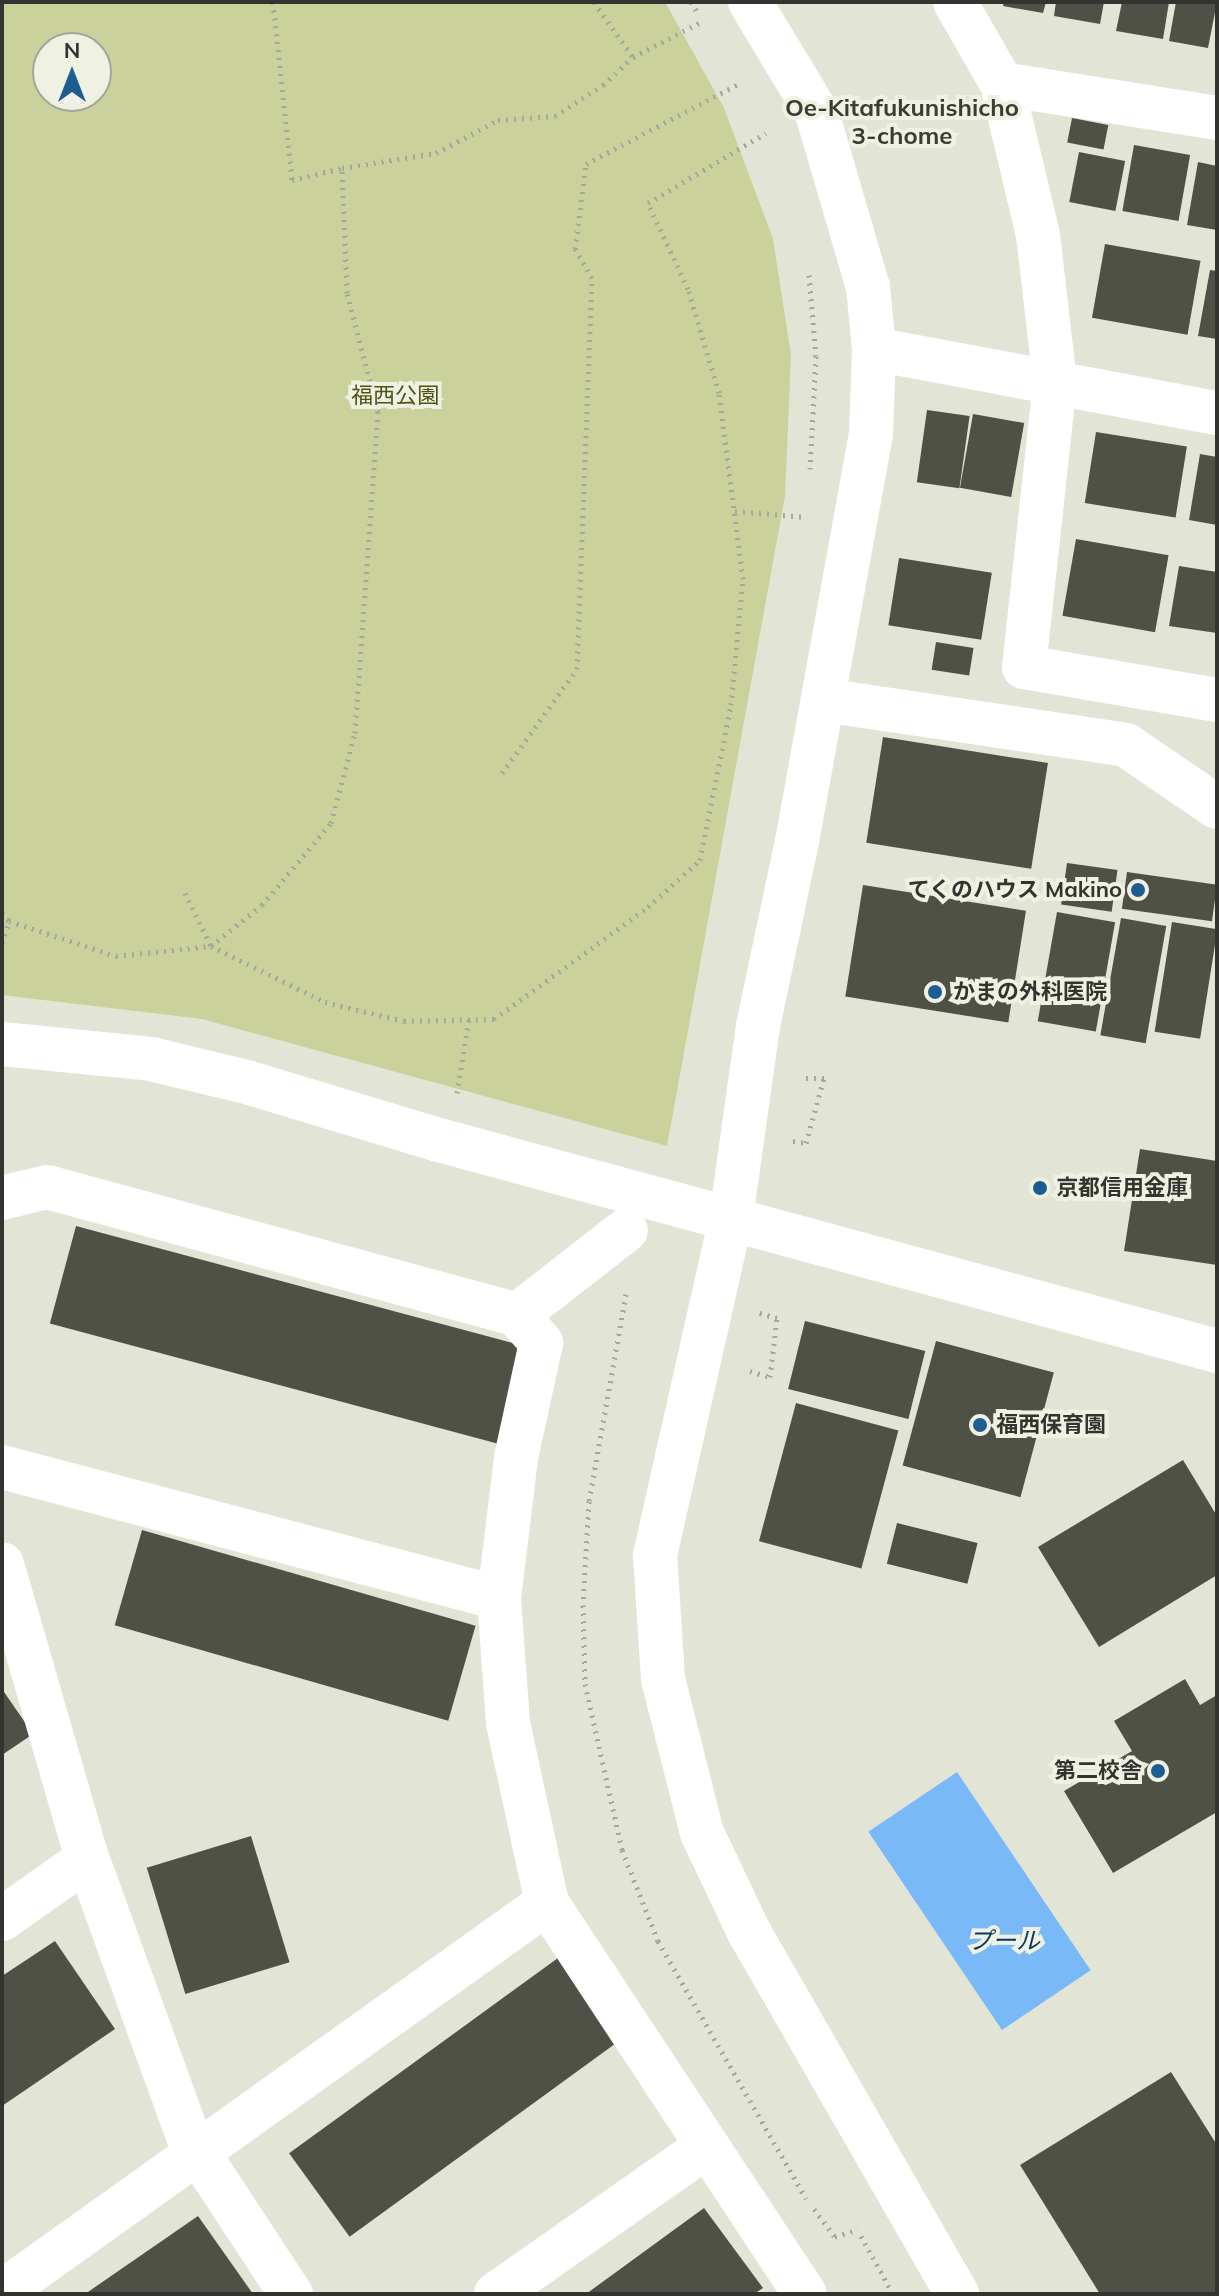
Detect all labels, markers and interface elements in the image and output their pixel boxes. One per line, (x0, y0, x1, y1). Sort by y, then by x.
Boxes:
north arrow (32, 32, 112, 112)
text: N (64, 36, 80, 64)
district label: Oe-Kitafukunishicho 3-chome (785, 94, 1019, 150)
park label: 福西公園 (351, 383, 439, 409)
place label: てくのハウス Makino (907, 877, 1122, 903)
marker: てくのハウス Makino (1129, 881, 1147, 899)
place label: かまの外科医院 (953, 979, 1107, 1005)
marker: かまの外科医院 (924, 981, 946, 1003)
place label: 京都信用金庫 (1056, 1175, 1188, 1201)
marker: 京都信用金庫 (1031, 1179, 1049, 1197)
place label: 福西保育園 (996, 1412, 1106, 1438)
marker: 福西保育園 (971, 1416, 989, 1434)
place label: 第二校舎 (1054, 1758, 1142, 1784)
marker: 第二校舎 (1149, 1762, 1167, 1780)
water label: プール (968, 1927, 1040, 1955)

